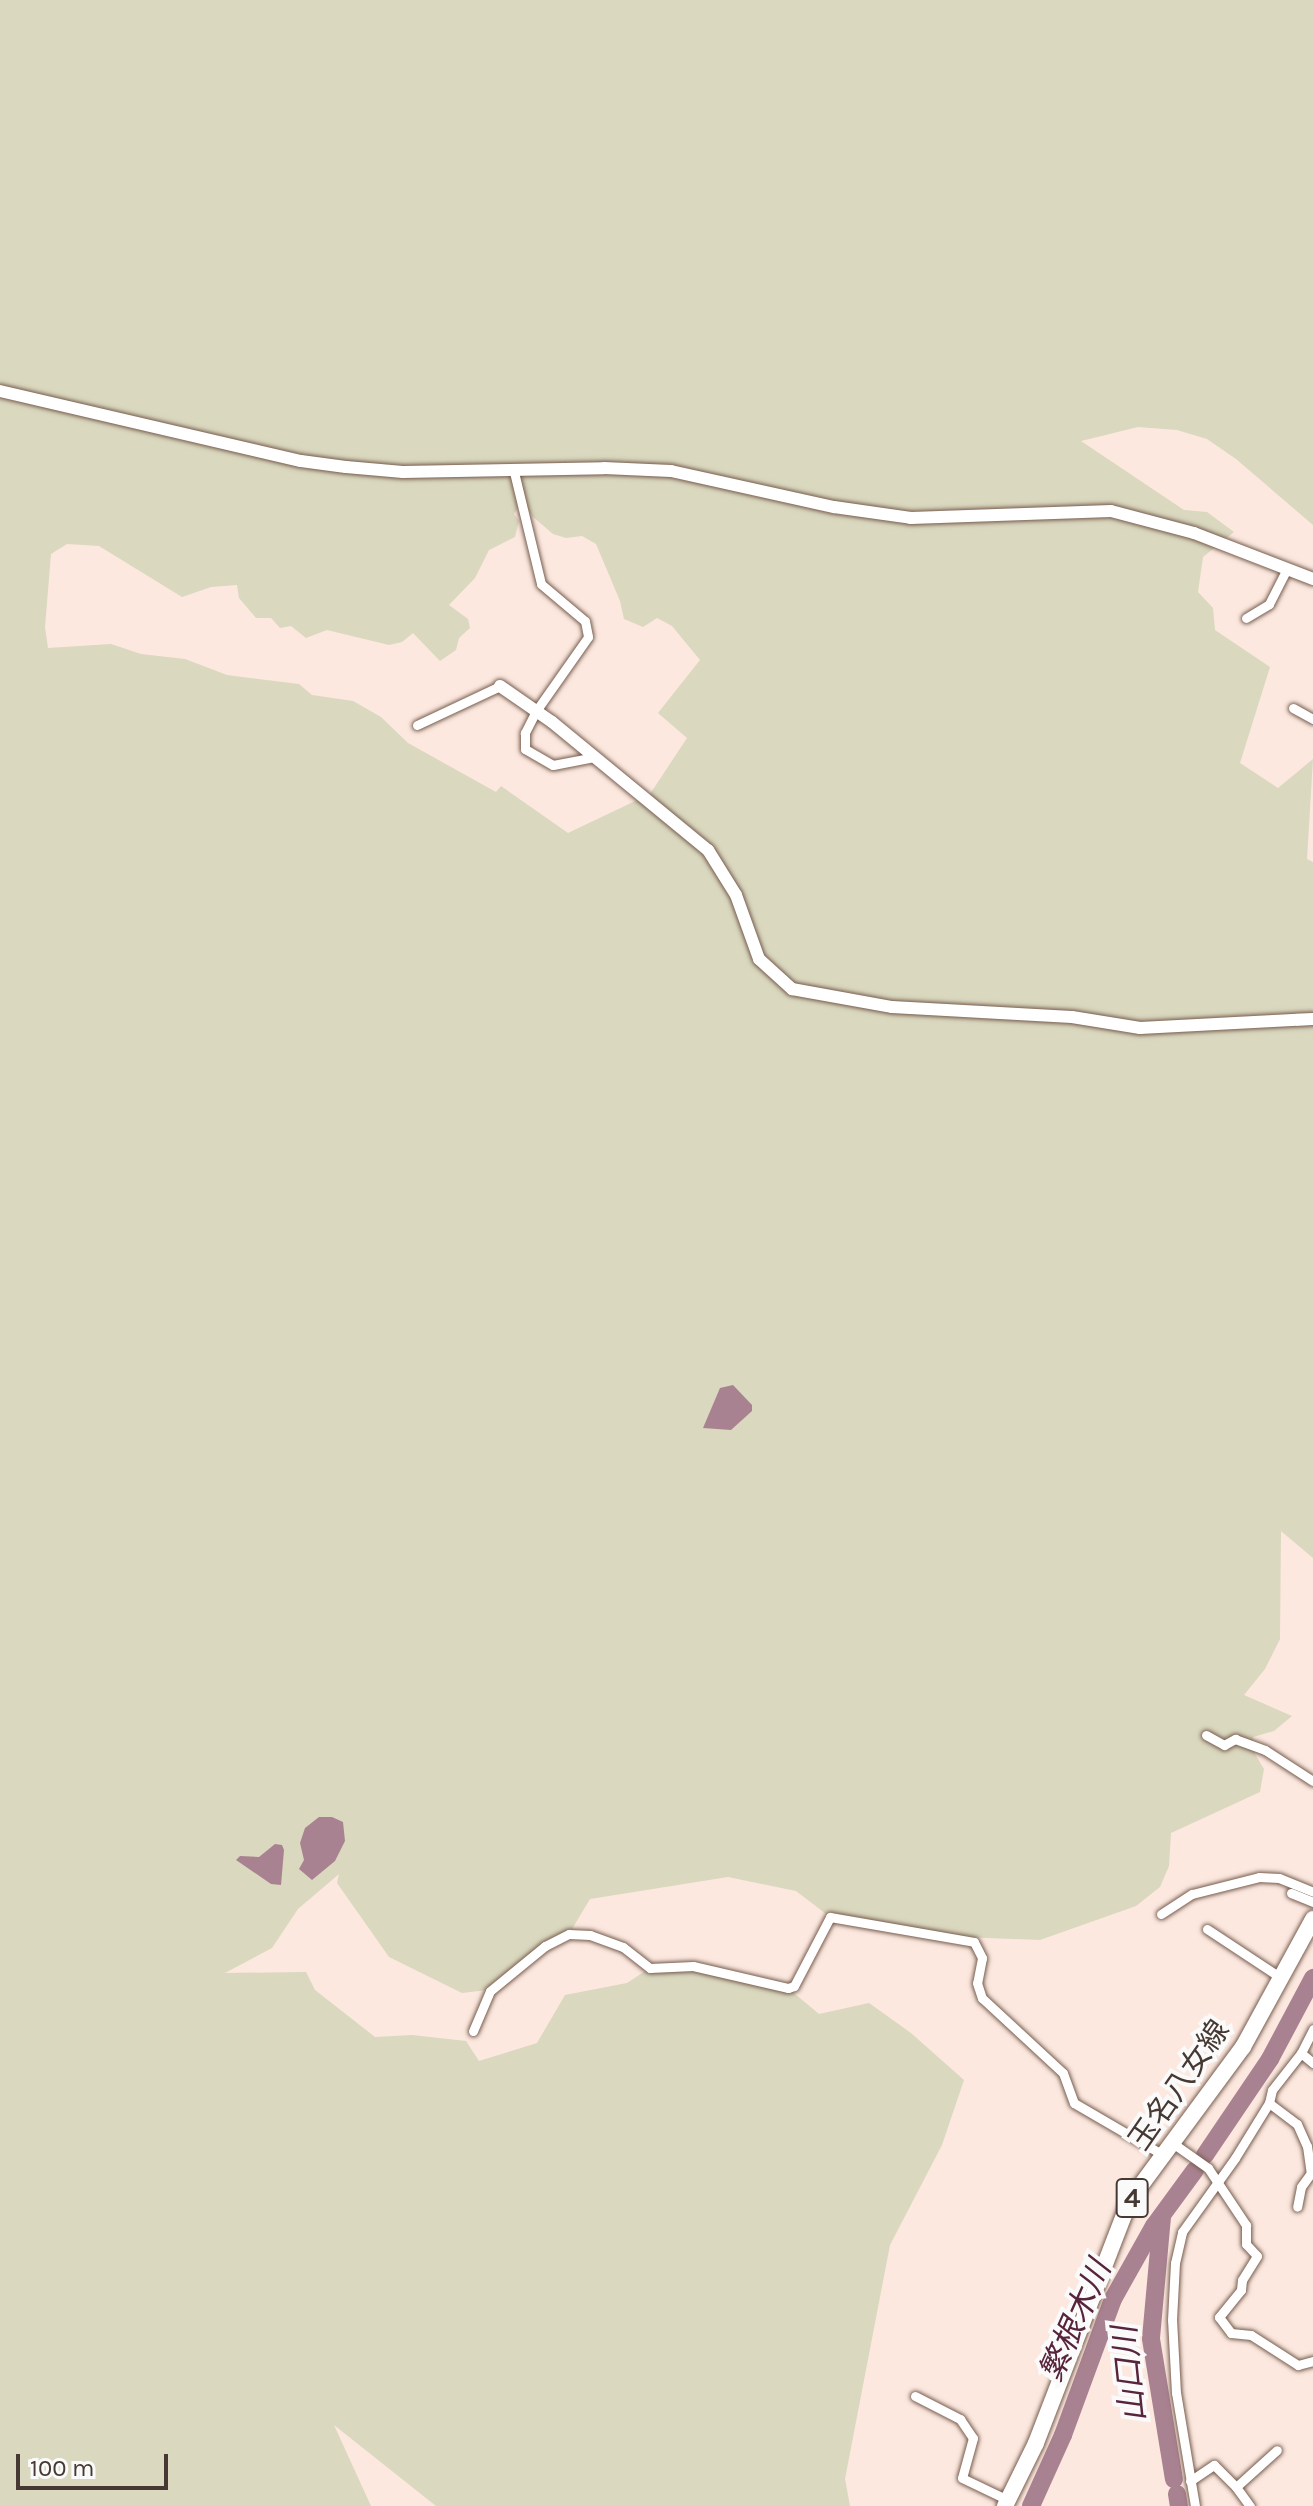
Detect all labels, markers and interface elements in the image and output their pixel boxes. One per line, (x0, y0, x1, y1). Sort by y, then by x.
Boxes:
street label: 玉名八女線 (1121, 2013, 1237, 2157)
road number: 4 (1114, 2174, 1150, 2222)
water label: 繁根木川 (1032, 2255, 1120, 2387)
water label: 山口川 (1106, 2324, 1154, 2424)
scale bar (20, 2438, 172, 2488)
text: 100 m (30, 2454, 95, 2482)

